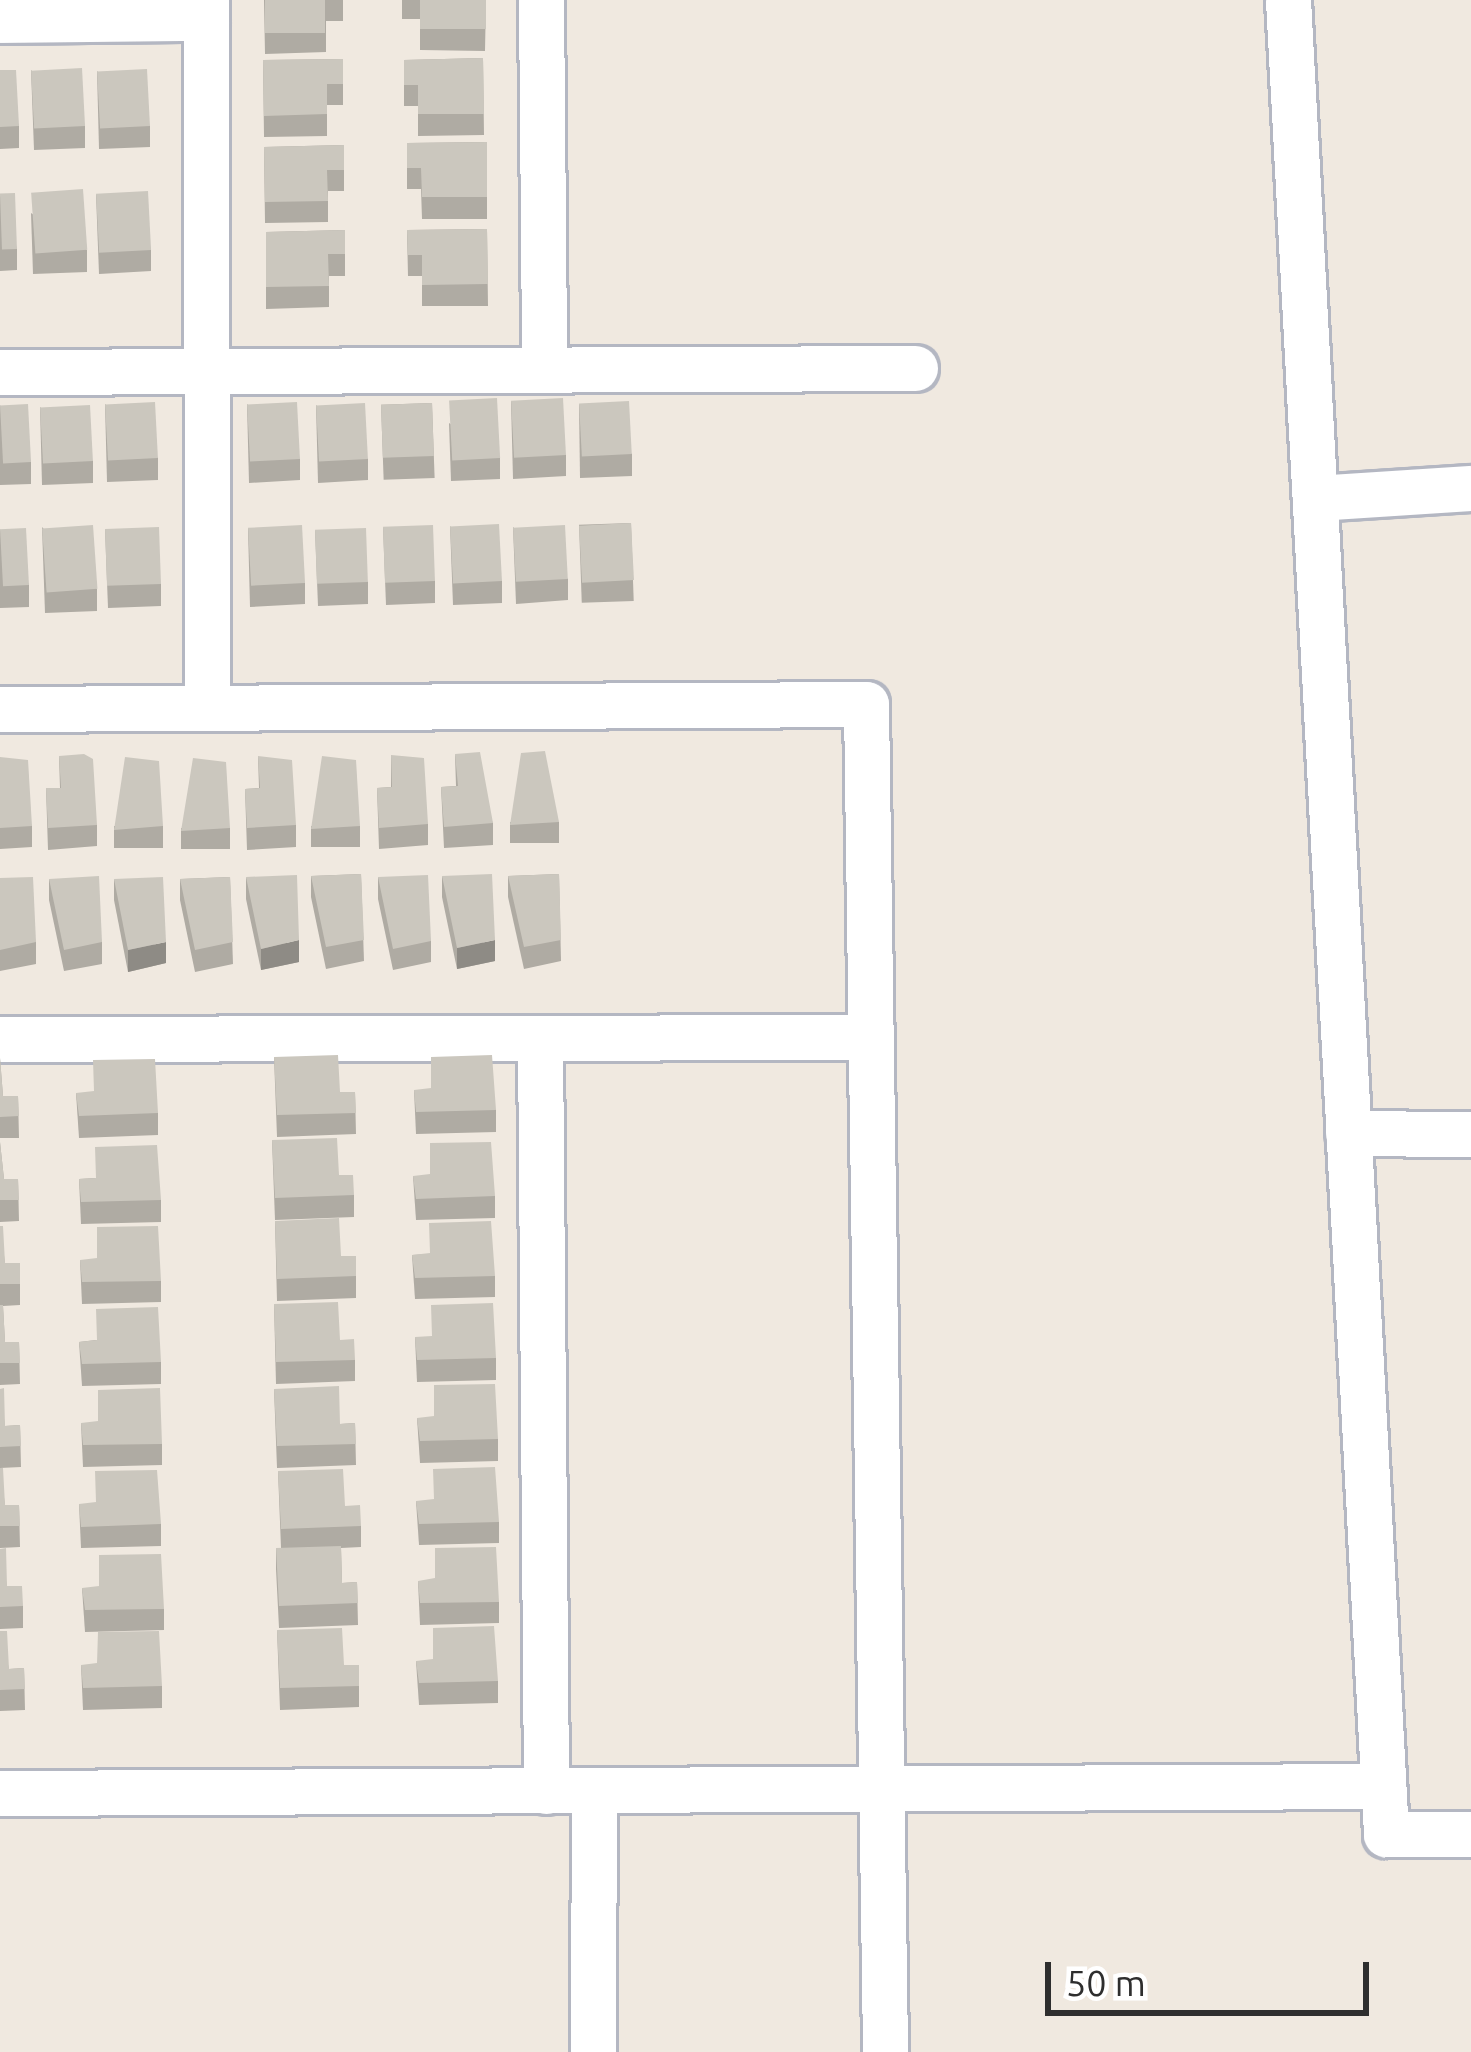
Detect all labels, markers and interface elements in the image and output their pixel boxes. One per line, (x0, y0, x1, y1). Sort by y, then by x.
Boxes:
scale bar (1051, 1938, 1375, 2012)
text: 50 m (1066, 1962, 1146, 2003)

